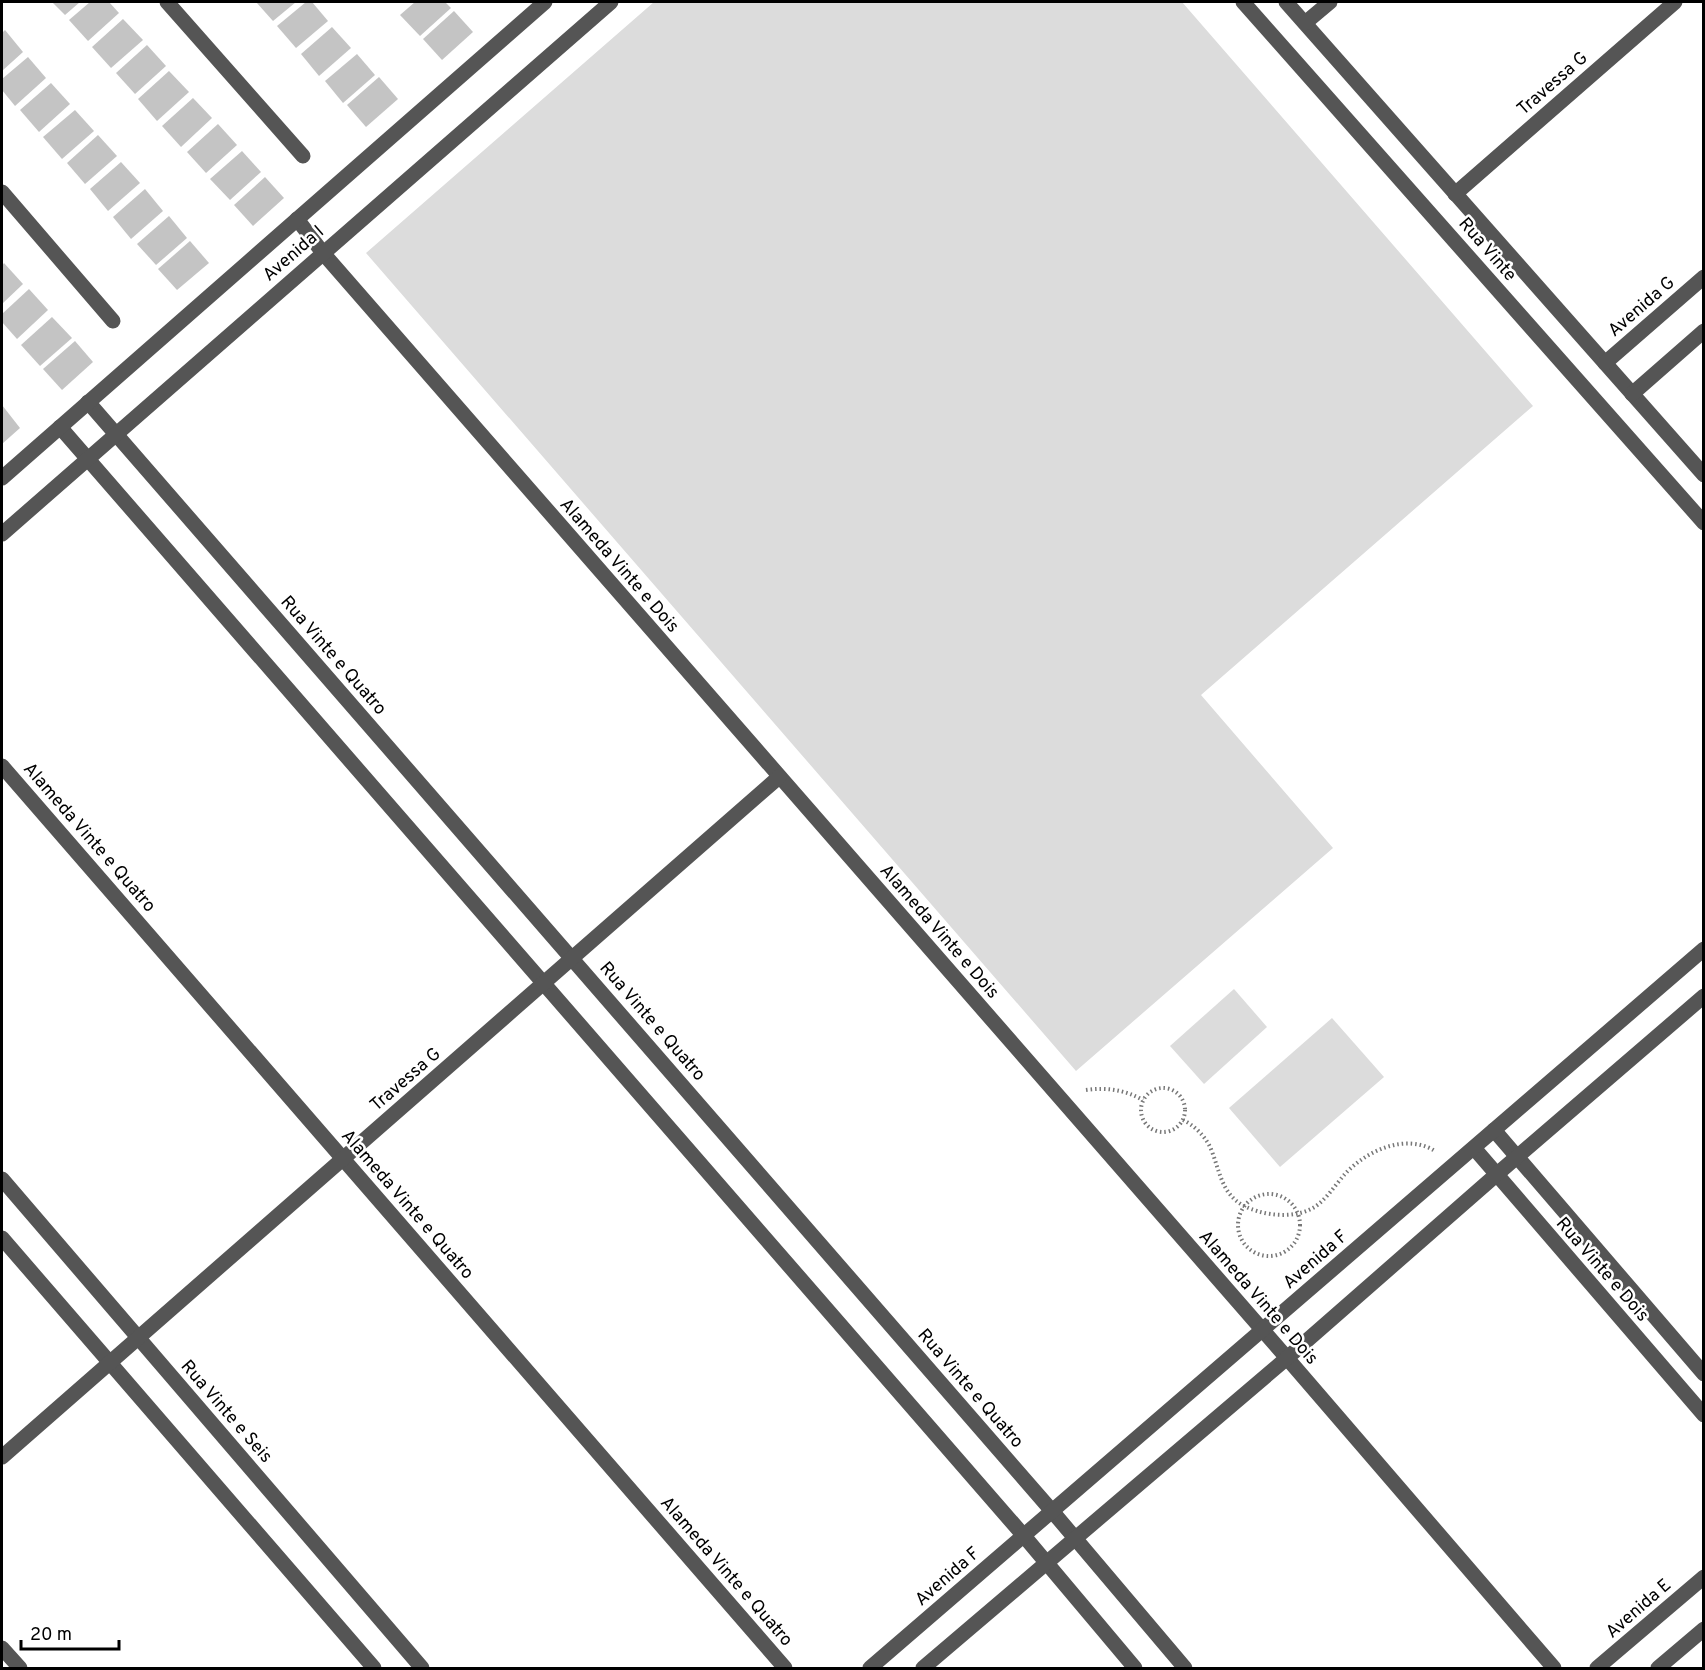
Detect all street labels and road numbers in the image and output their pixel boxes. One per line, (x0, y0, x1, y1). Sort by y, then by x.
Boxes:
street label: Travessa G (1513, 47, 1593, 121)
street label: Rua Vinte (1453, 213, 1521, 287)
street label: Avenida I (259, 221, 329, 287)
street label: Avenida G (1604, 272, 1680, 342)
street label: Alameda Vinte e Dois (554, 494, 684, 638)
street label: Rua Vinte e Quatro (275, 592, 391, 720)
street label: Alameda Vinte e Quatro (17, 758, 160, 918)
street label: Alameda Vinte e Dois (874, 860, 1004, 1004)
street label: Rua Vinte e Quatro (594, 958, 710, 1086)
street label: Travessa G (366, 1043, 446, 1117)
street label: Alameda Vinte e Quatro (335, 1125, 478, 1285)
street label: Rua Vinte e Dois (1550, 1213, 1653, 1327)
street label: Alameda Vinte e Dois (1193, 1226, 1323, 1370)
street label: Avenida F (1279, 1226, 1353, 1295)
street label: Rua Vinte e Quatro (912, 1325, 1028, 1453)
street label: Rua Vinte e Seis (175, 1356, 277, 1468)
street label: Alameda Vinte e Quatro (654, 1492, 797, 1652)
street label: Avenida F (911, 1543, 985, 1612)
street label: Avenida E (1601, 1574, 1677, 1644)

